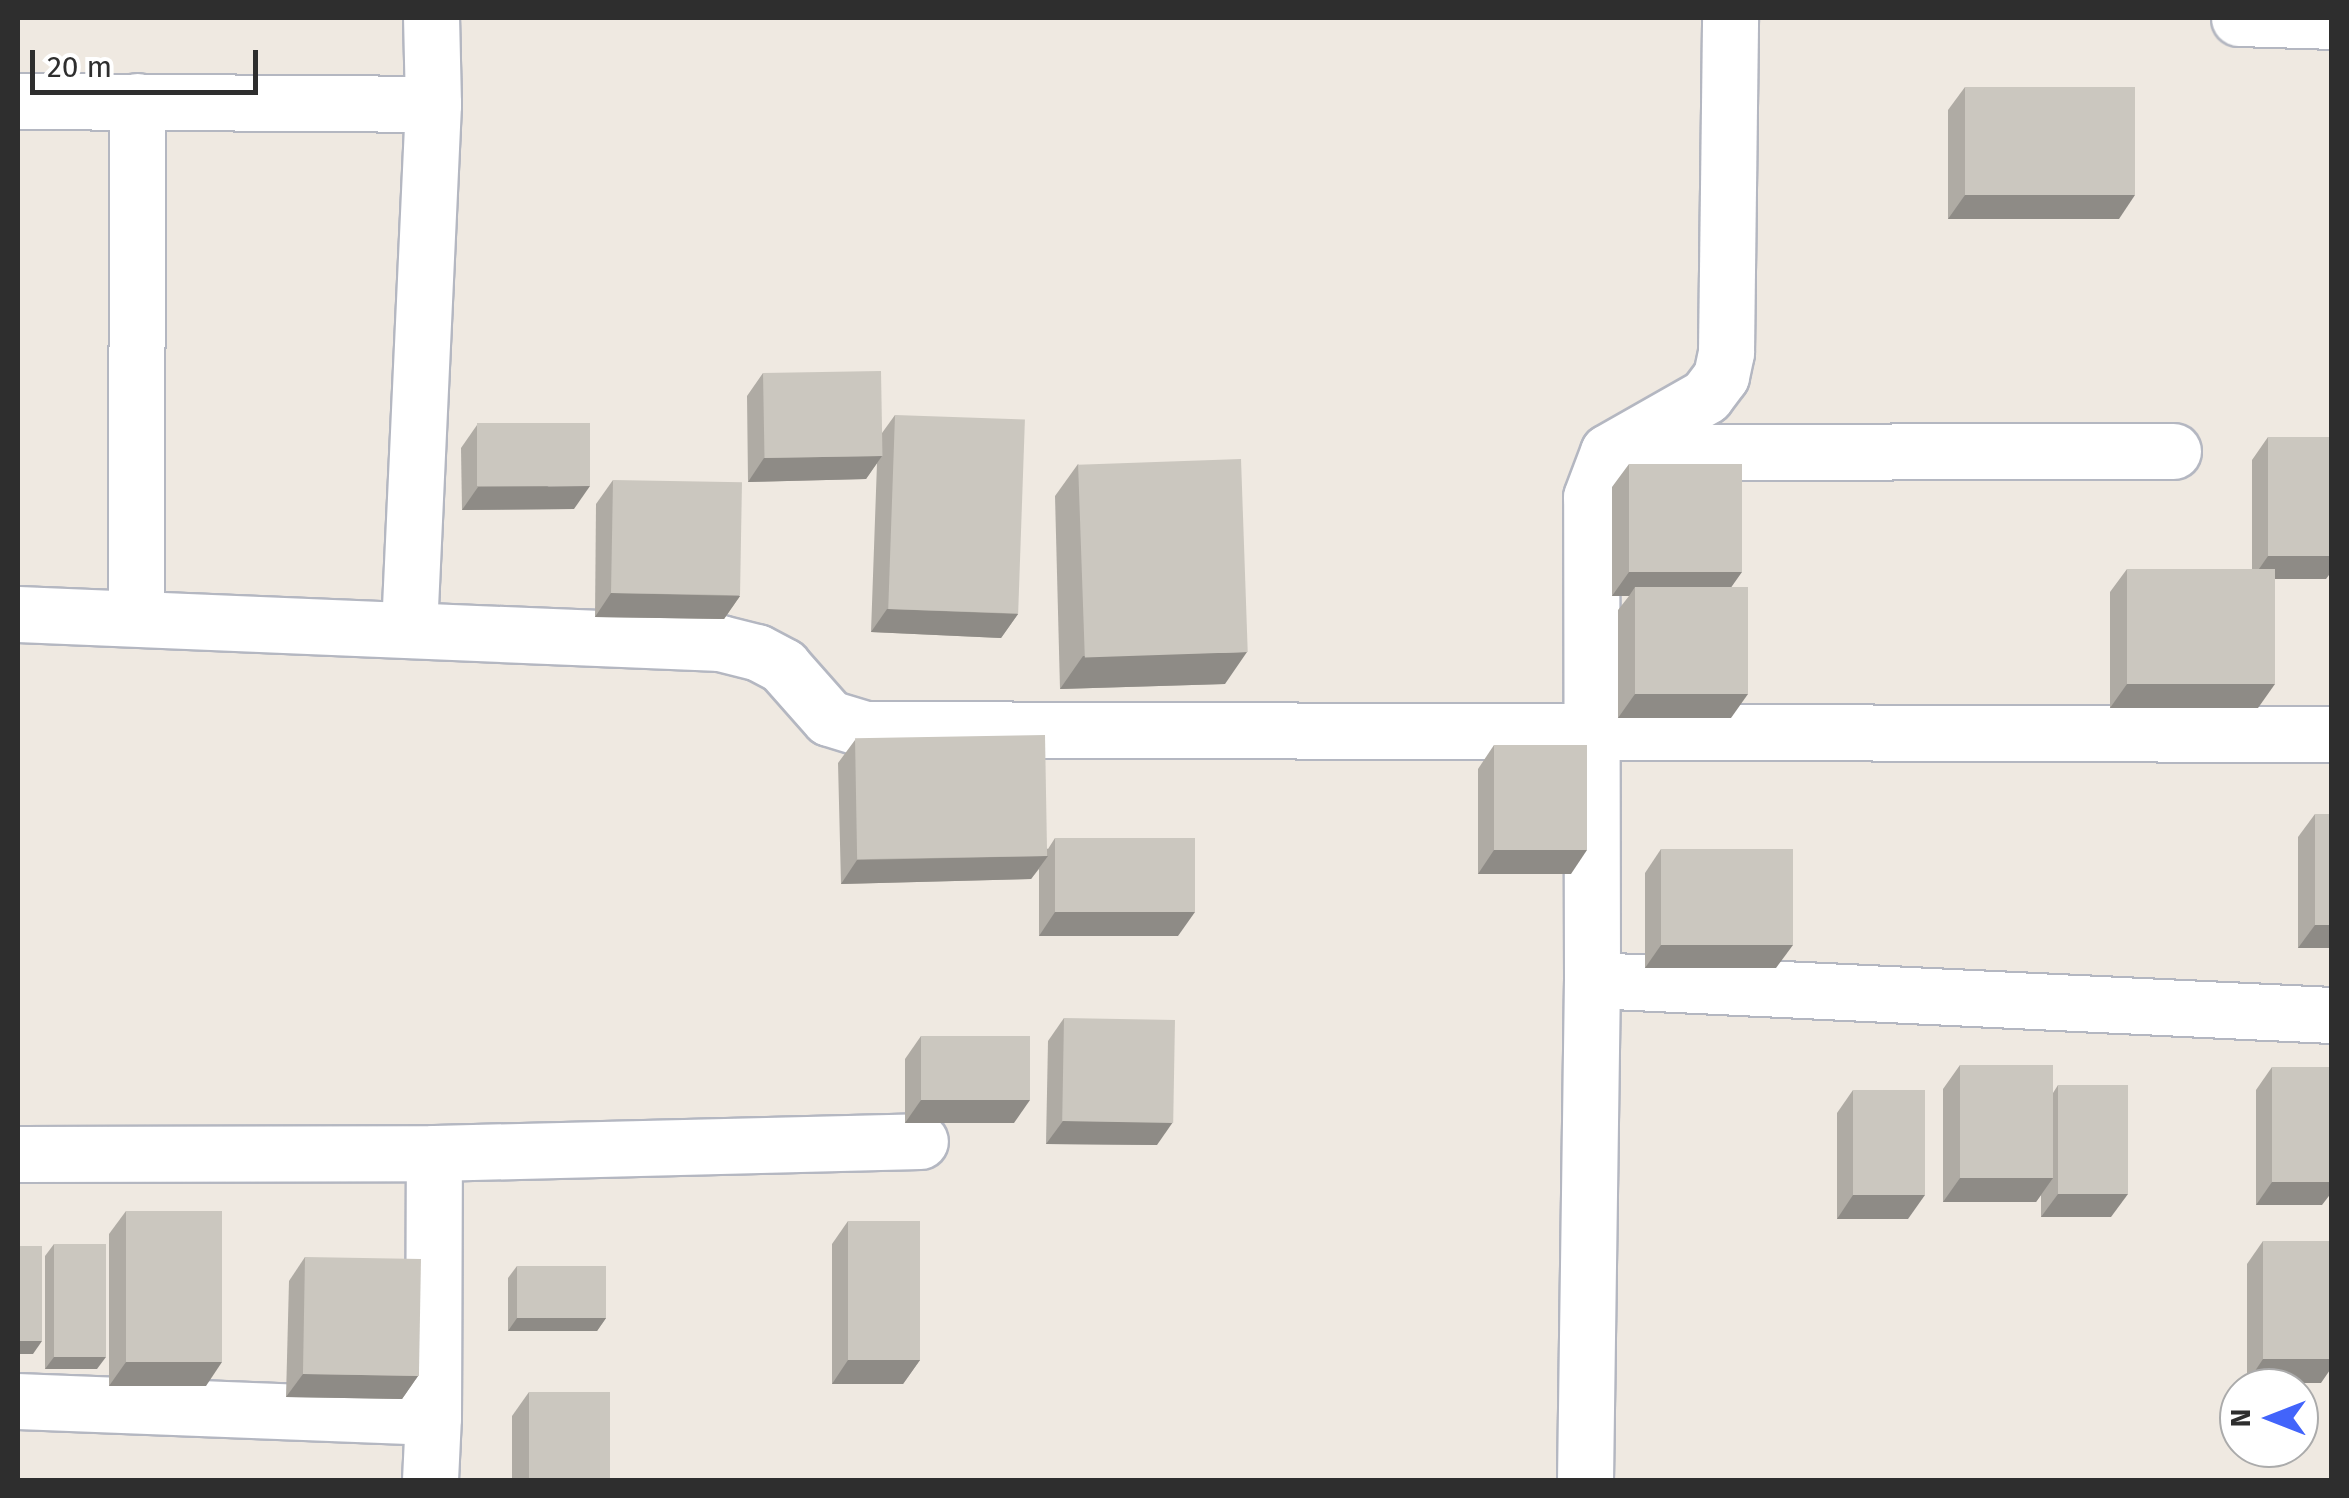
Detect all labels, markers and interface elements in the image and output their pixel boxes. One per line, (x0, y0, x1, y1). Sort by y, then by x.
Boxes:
scale bar (35, 30, 262, 92)
text: 20 m (47, 49, 112, 85)
north arrow (2219, 1368, 2319, 1468)
text: N (2224, 1409, 2257, 1427)

